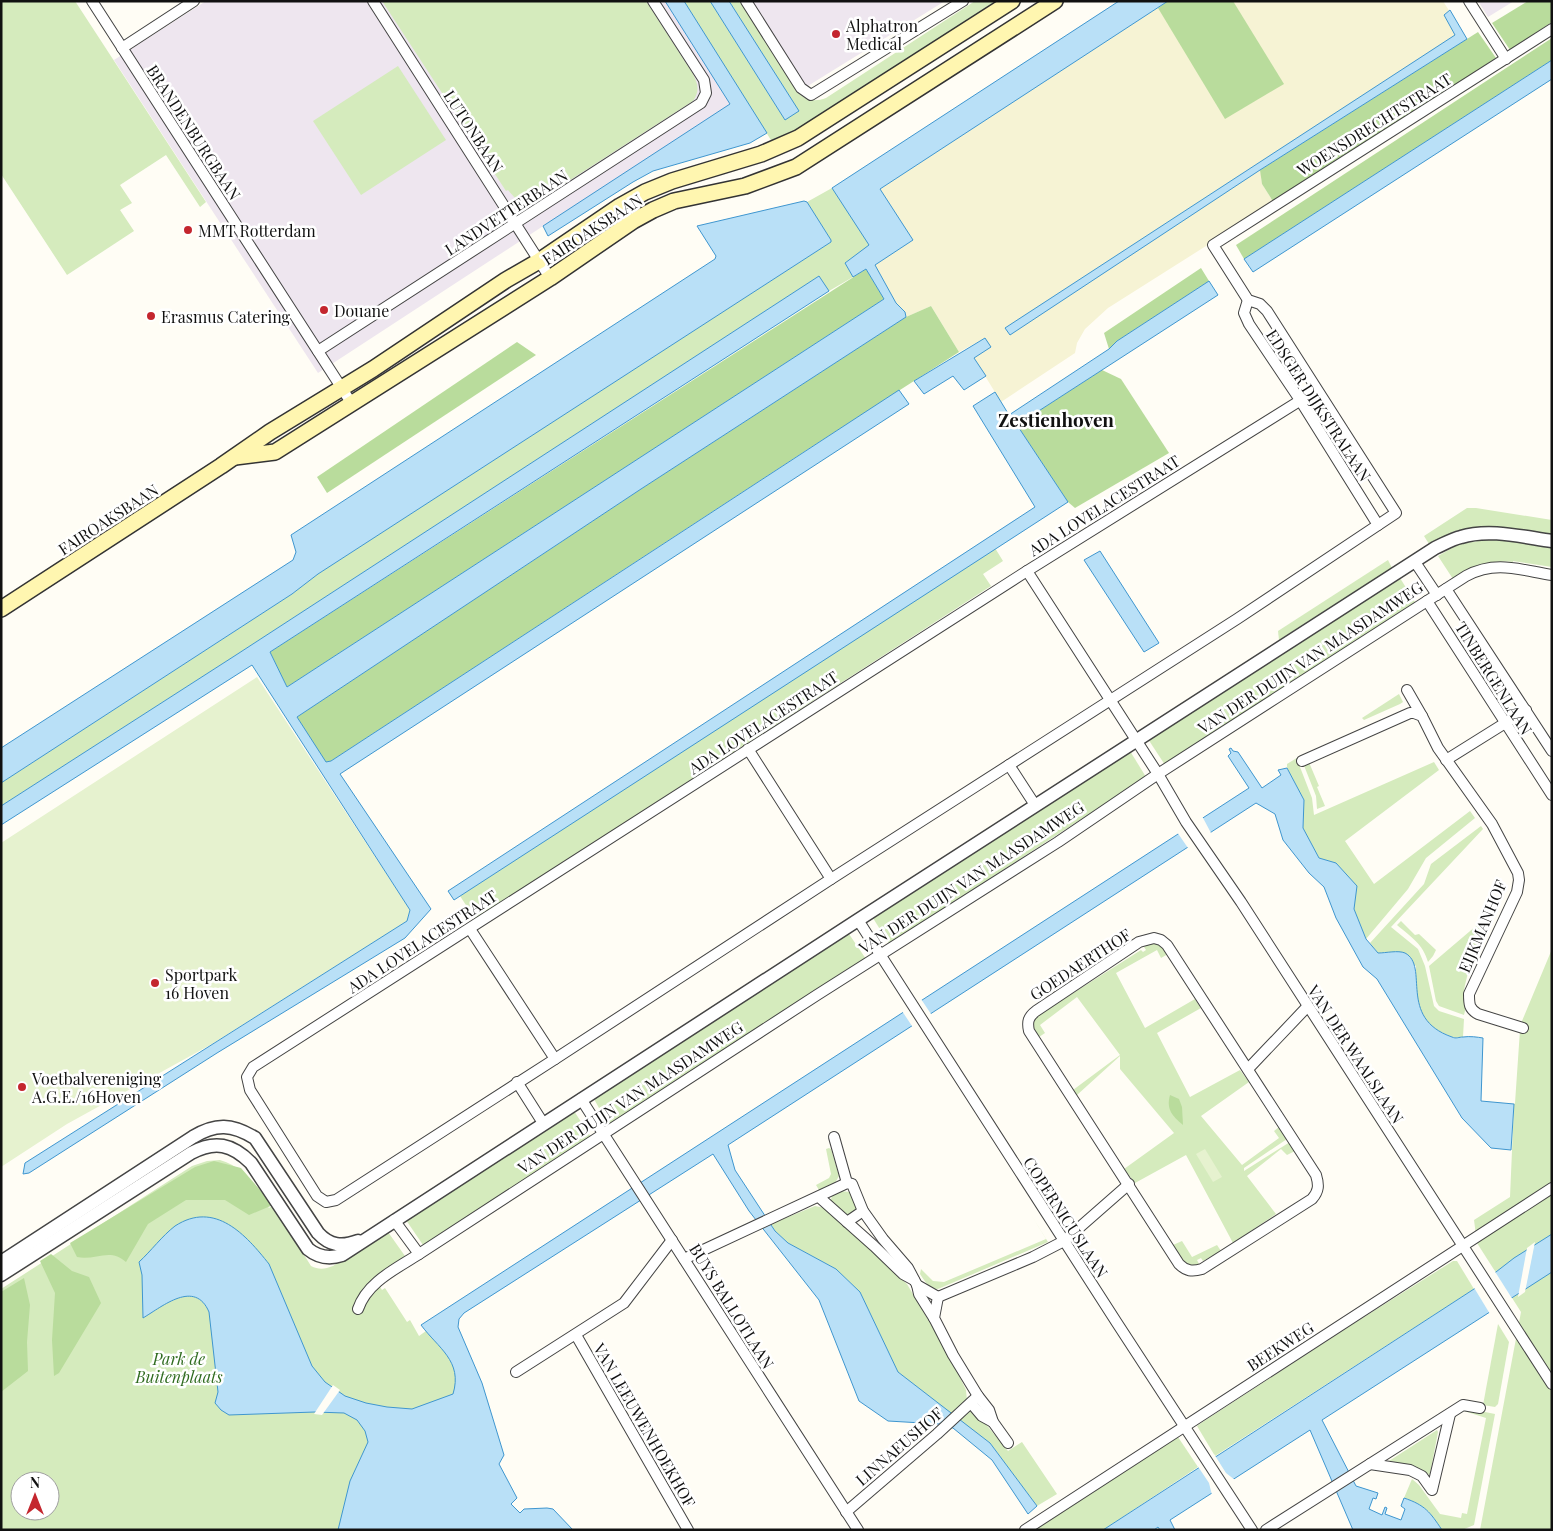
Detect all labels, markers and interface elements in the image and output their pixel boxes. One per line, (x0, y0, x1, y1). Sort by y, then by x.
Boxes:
place label: Alphatron Medical (845, 15, 919, 54)
marker: Alphatron Medical (830, 28, 842, 40)
street label: BRANDENBURGBAAN (142, 60, 246, 204)
street label: WOENSDRECHTSTRAAT (1292, 68, 1455, 181)
street label: LUTONBAAN (440, 86, 508, 176)
street label: LANDVETTERBAAN (440, 164, 572, 260)
street label: FAIROAKSBAAN (538, 189, 646, 269)
place label: MMT Rotterdam (198, 220, 316, 241)
marker: MMT Rotterdam (182, 224, 194, 236)
place label: Douane (334, 300, 389, 321)
marker: Douane (318, 304, 330, 316)
place label: Erasmus Catering (161, 306, 291, 327)
marker: Erasmus Catering (145, 310, 157, 322)
street label: EDSGER DIJKSTRALAAN (1262, 325, 1376, 485)
district label: Zestienhoven (998, 406, 1114, 432)
street label: ADA LOVELACESTRAAT (1024, 450, 1183, 561)
street label: FAIROAKSBAAN (54, 479, 162, 559)
street label: VAN DER DUIJN VAN MAASDAMWEG (1193, 576, 1427, 738)
street label: TINBERGENLAAN (1451, 618, 1537, 738)
street label: ADA LOVELACESTRAAT (683, 666, 842, 779)
street label: VAN DER DUIJN VAN MAASDAMWEG (854, 796, 1088, 958)
street label: EIJKMANHOF (1453, 876, 1511, 976)
street label: ADA LOVELACESTRAAT (342, 885, 501, 998)
street label: GOEDAERTHOF (1025, 923, 1135, 1005)
place label: Sportpark 16 Hoven (165, 964, 238, 1003)
marker: Sportpark 16 Hoven (149, 977, 161, 989)
street label: VAN DER WAALSLAAN (1303, 980, 1409, 1127)
street label: VAN DER DUIJN VAN MAASDAMWEG (513, 1016, 747, 1178)
place label: Voetbalvereniging A.G.E./16Hoven (31, 1068, 162, 1107)
marker: Voetbalvereniging A.G.E./16Hoven (16, 1081, 28, 1093)
street label: COPERNICUSLAAN (1019, 1153, 1113, 1281)
street label: BUYS BALLOTLAAN (685, 1240, 779, 1372)
street label: BEEKWEG (1243, 1317, 1317, 1375)
street label: VAN LEEUWENHOEKHOF (589, 1338, 701, 1511)
park label: Park de Buitenplaats (135, 1348, 223, 1387)
street label: LINNAEUSHOF (851, 1402, 947, 1490)
north arrow (10, 1471, 60, 1521)
text: N (30, 1473, 40, 1492)

